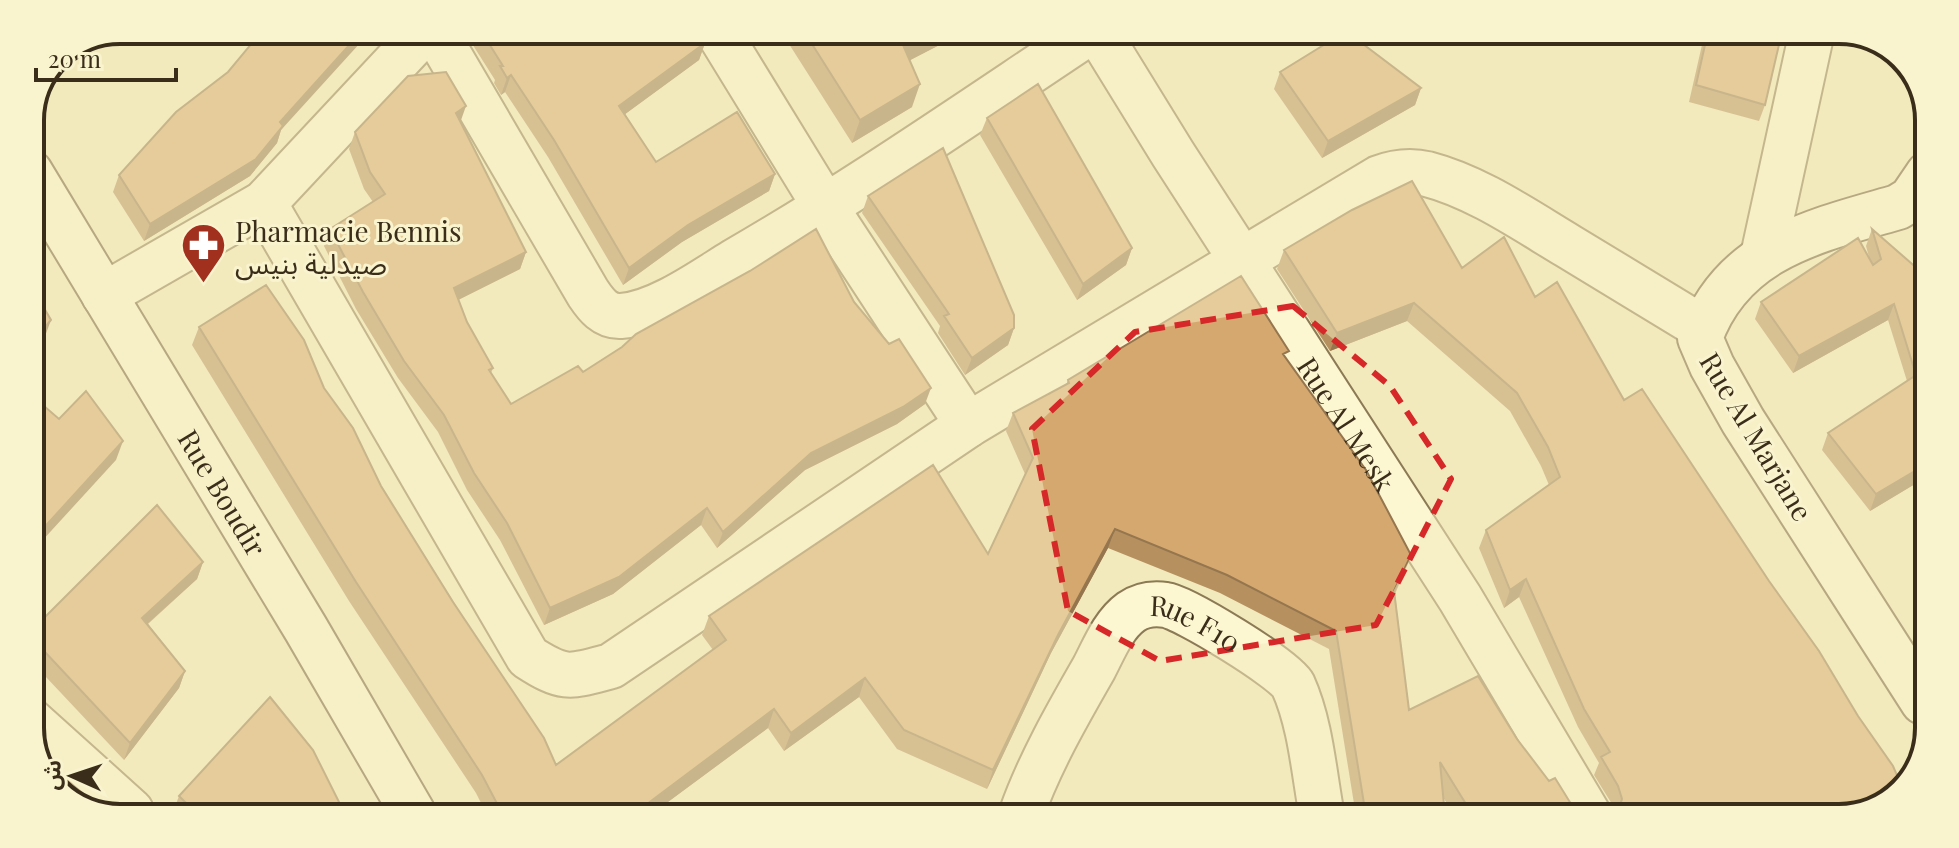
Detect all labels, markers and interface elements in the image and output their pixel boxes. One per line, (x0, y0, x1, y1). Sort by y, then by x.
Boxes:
scale bar (36, 32, 176, 82)
text: 20 m (48, 42, 101, 74)
place label: Pharmacie Bennis صيدلية بنيس (235, 212, 462, 281)
pharmacy icon: Pharmacie Bennis صيدلية بنيس (180, 222, 228, 285)
street label: Rue Al Marjane (1692, 345, 1822, 527)
street label: Rue Al Mesk (1290, 349, 1405, 499)
street label: Rue Boudir (171, 422, 276, 563)
street label: Rue F10 (1149, 585, 1249, 659)
north arrow (32, 736, 112, 816)
text: ش (35, 759, 67, 791)

